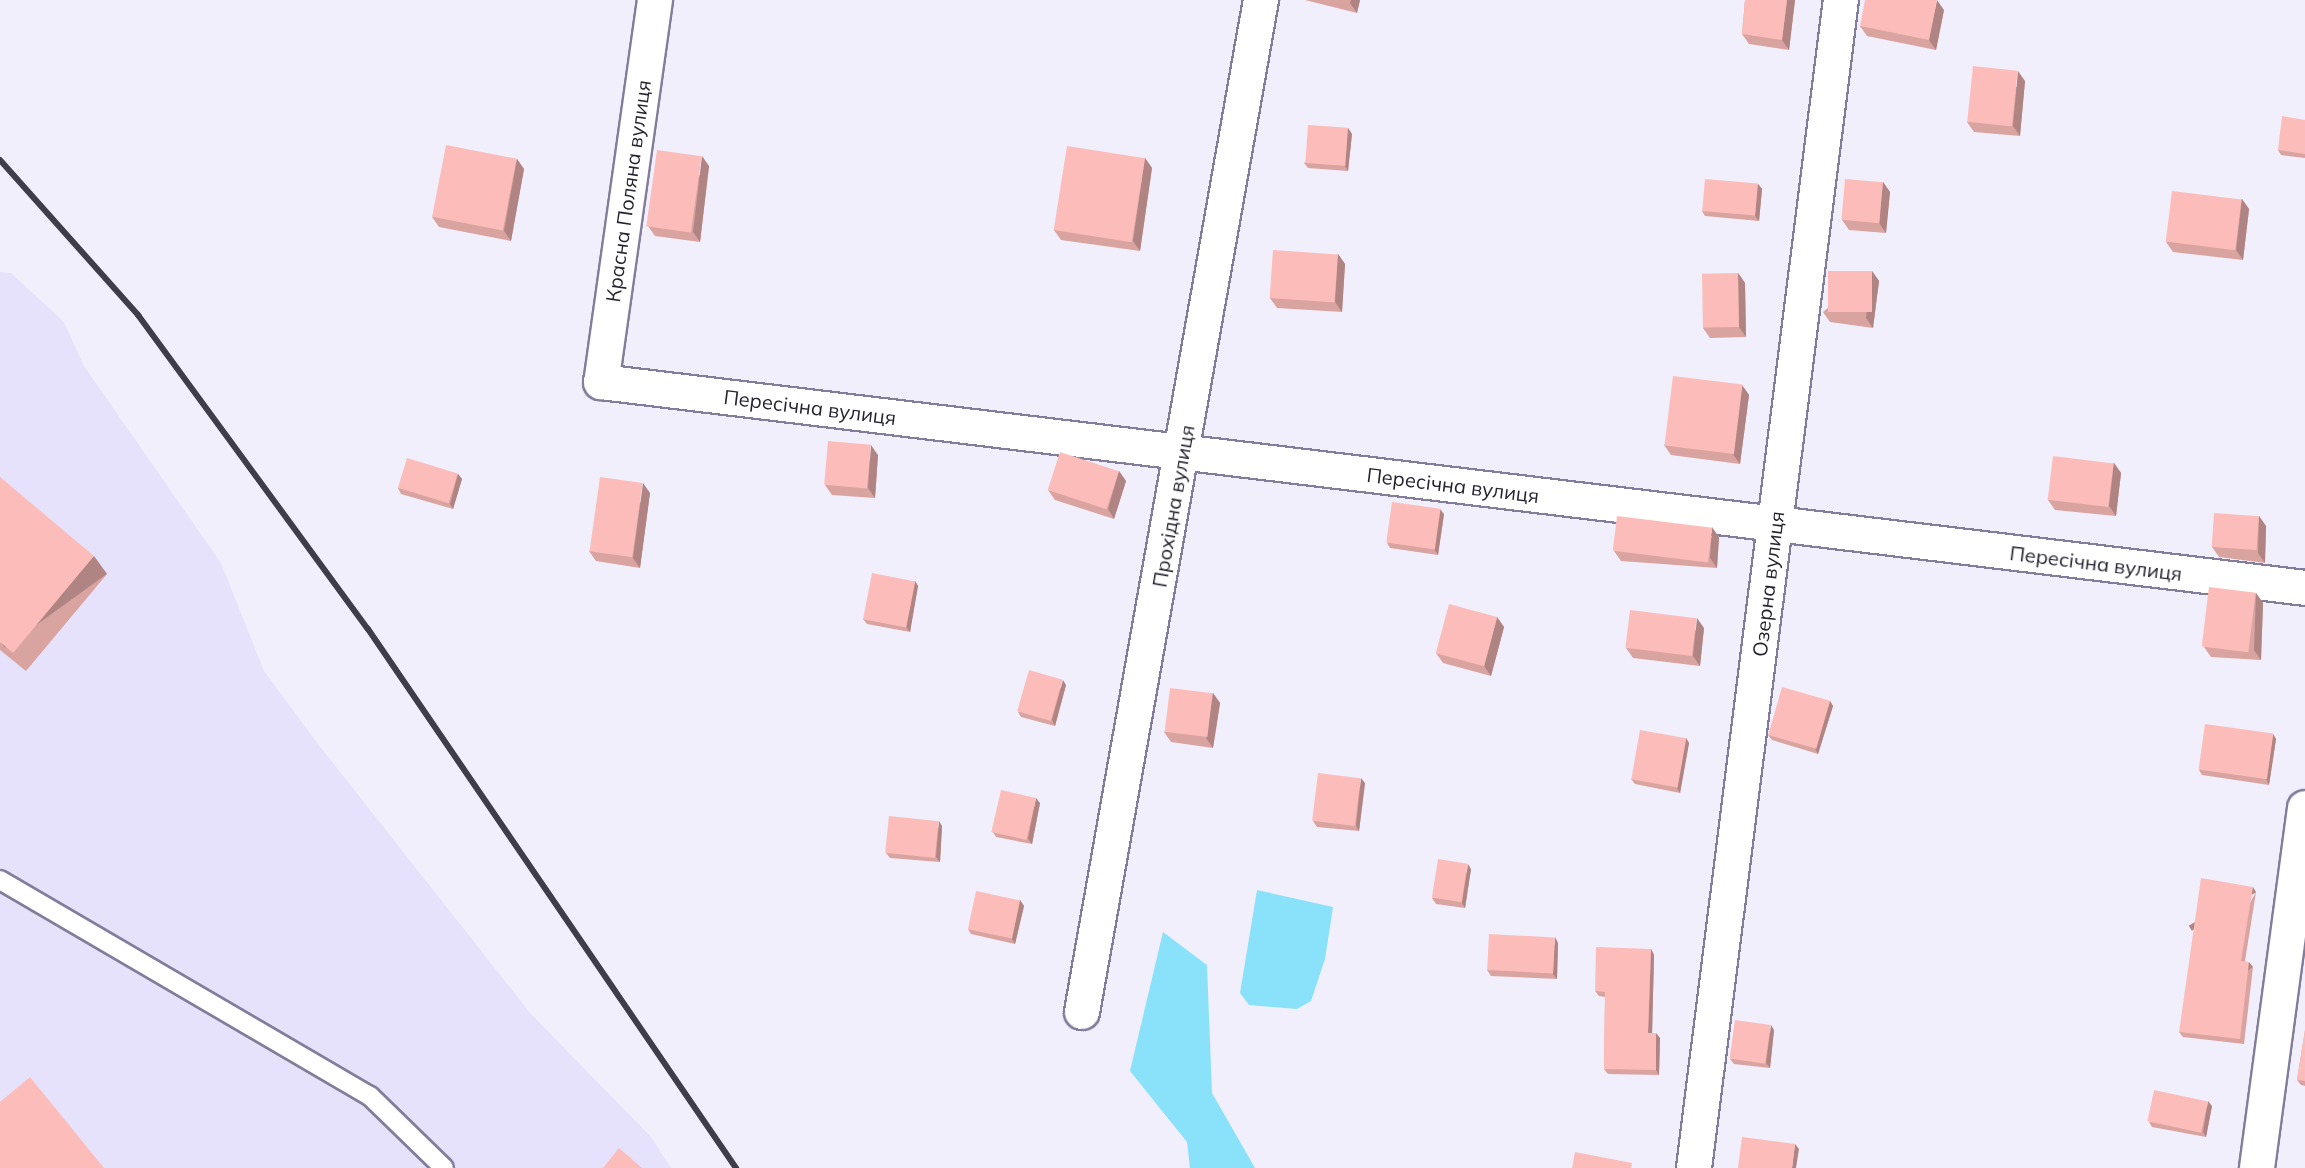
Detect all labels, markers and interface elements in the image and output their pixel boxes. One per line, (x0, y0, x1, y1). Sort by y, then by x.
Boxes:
street label: Красна Поляна вулиця (601, 78, 655, 304)
street label: Пересічна вулиця (722, 385, 898, 429)
street label: Прохідна вулиця (1147, 423, 1199, 589)
street label: Пересічна вулиця (1365, 463, 1541, 507)
street label: Озерна вулиця (1747, 510, 1789, 658)
street label: Пересічна вулиця (2008, 541, 2184, 585)

